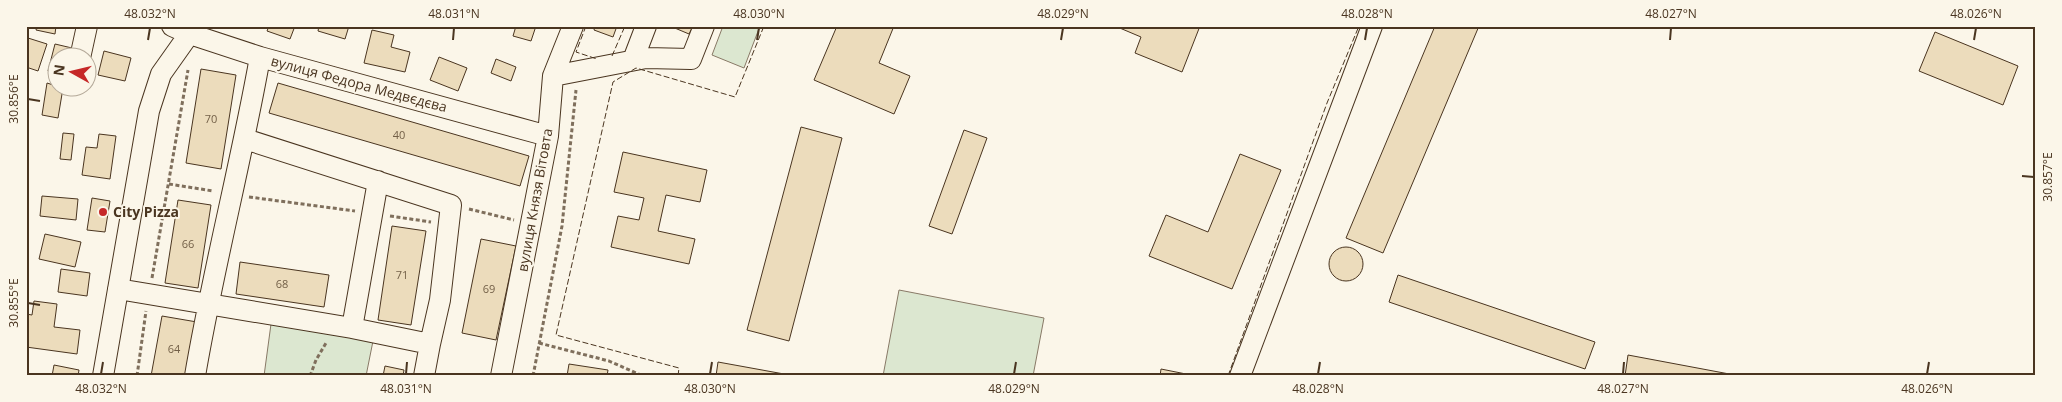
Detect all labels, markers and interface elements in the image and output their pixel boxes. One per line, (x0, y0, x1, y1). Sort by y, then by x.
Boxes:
text: 48.032°N (124, 5, 176, 22)
text: 48.031°N (428, 5, 480, 22)
text: 48.030°N (733, 5, 785, 22)
text: 48.029°N (1037, 5, 1089, 22)
text: 48.028°N (1341, 5, 1393, 22)
text: 48.027°N (1645, 5, 1697, 22)
text: 48.026°N (1950, 5, 2002, 22)
north arrow (48, 48, 98, 98)
street label: вулиця Федора Медвєдєва (269, 51, 449, 116)
text: N (48, 63, 69, 77)
text: 30.856°E (5, 74, 22, 124)
house number: 70 (205, 111, 217, 126)
house number: 40 (393, 127, 405, 142)
street label: вулиця Князя Вітовта (513, 127, 556, 273)
text: 30.857°E (2039, 152, 2056, 202)
place label: City Pizza (113, 202, 179, 221)
marker: City Pizza (97, 206, 109, 218)
house number: 66 (182, 236, 194, 251)
house number: 71 (396, 267, 408, 282)
house number: 68 (276, 276, 288, 291)
text: 30.855°E (5, 278, 22, 328)
house number: 69 (483, 281, 495, 296)
house number: 64 (168, 341, 181, 356)
text: 48.032°N (75, 380, 127, 397)
text: 48.031°N (380, 380, 432, 397)
text: 48.030°N (684, 380, 736, 397)
text: 48.029°N (988, 380, 1040, 397)
text: 48.028°N (1292, 380, 1344, 397)
text: 48.027°N (1597, 380, 1649, 397)
text: 48.026°N (1901, 380, 1953, 397)

